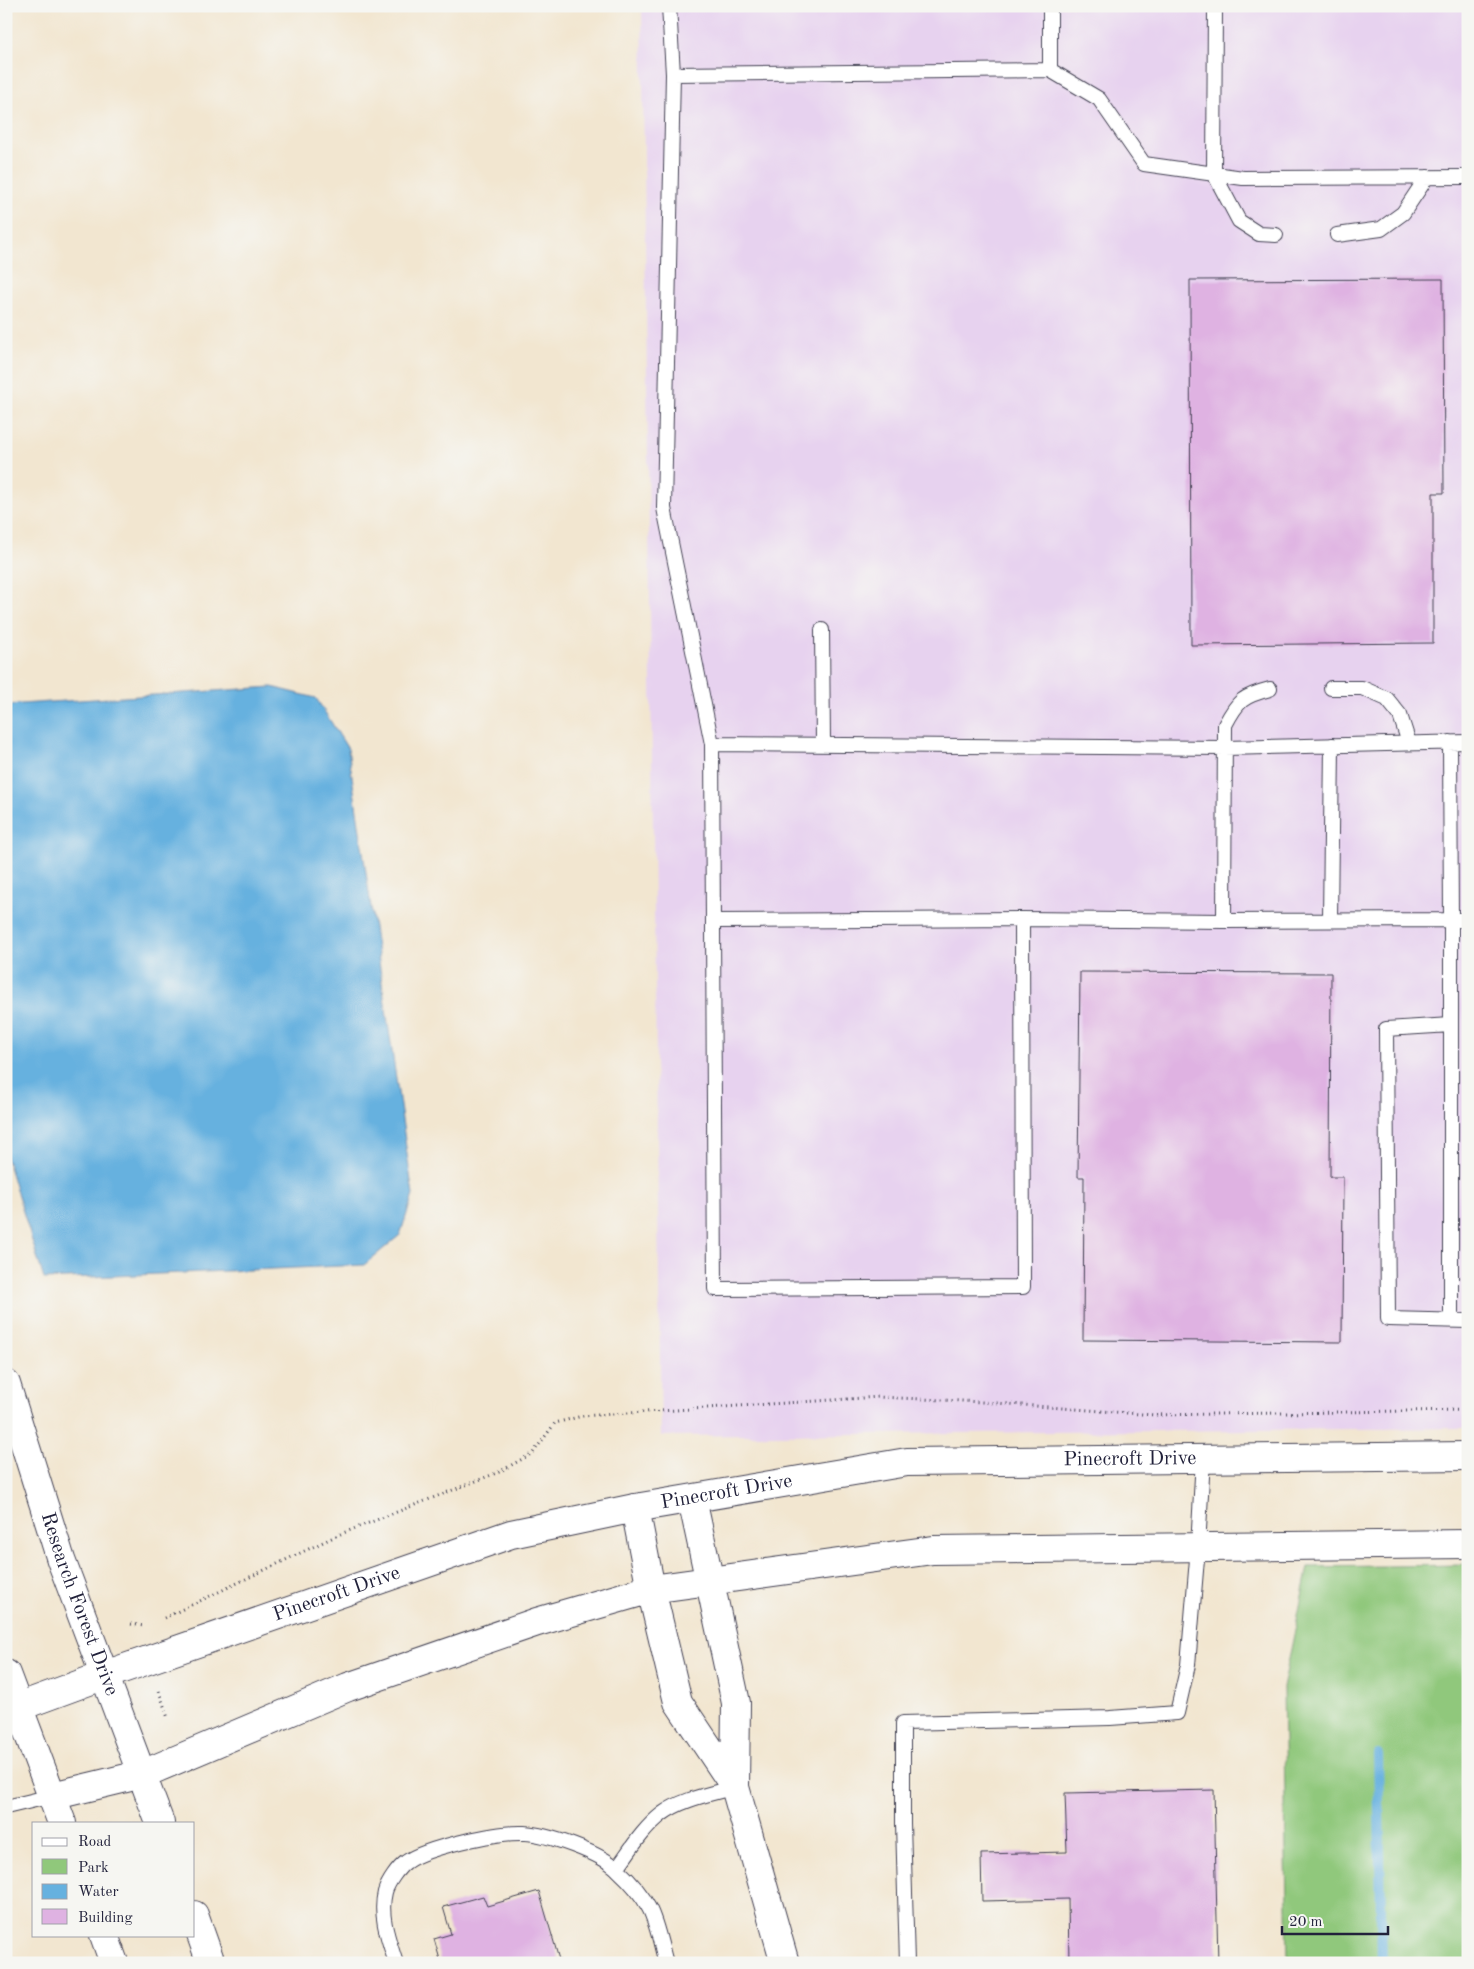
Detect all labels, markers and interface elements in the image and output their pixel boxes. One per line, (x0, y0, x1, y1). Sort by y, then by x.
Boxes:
street label: Pinecroft Drive (1063, 1449, 1197, 1470)
street label: Pinecroft Drive (659, 1472, 794, 1513)
street label: Research Forest Drive (37, 1510, 121, 1699)
street label: Pinecroft Drive (271, 1563, 403, 1626)
legend (32, 1822, 195, 1936)
text: Road (78, 1835, 112, 1850)
text: Park (78, 1861, 109, 1876)
text: Water (78, 1885, 119, 1900)
scale bar (1282, 1904, 1388, 1936)
text: Building (78, 1911, 133, 1926)
text: 20 m (1289, 1915, 1323, 1930)

